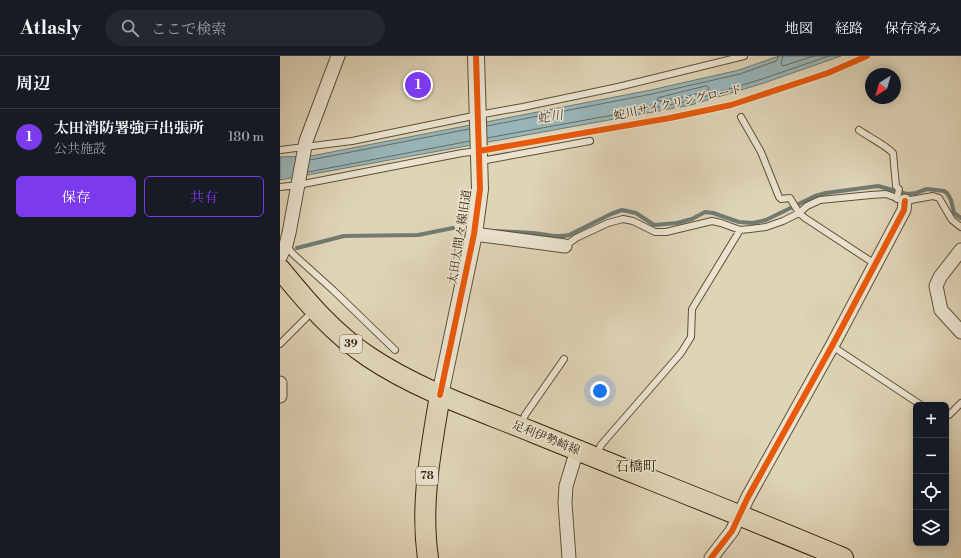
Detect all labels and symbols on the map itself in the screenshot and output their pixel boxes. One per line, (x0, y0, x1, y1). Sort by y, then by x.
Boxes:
north arrow (865, 68, 901, 104)
pin: 1 (405, 70, 431, 100)
street label: 蛇川サイクリングロード (613, 82, 743, 124)
water label: 蛇川 (536, 107, 566, 127)
street label: 太田大間々線旧道 (445, 188, 475, 286)
road number: 39 (340, 335, 362, 353)
your location (590, 381, 610, 401)
street label: 足利伊勢崎線 (510, 418, 582, 458)
district label: 石橋町 (615, 458, 657, 476)
road number: 78 (416, 467, 438, 485)

